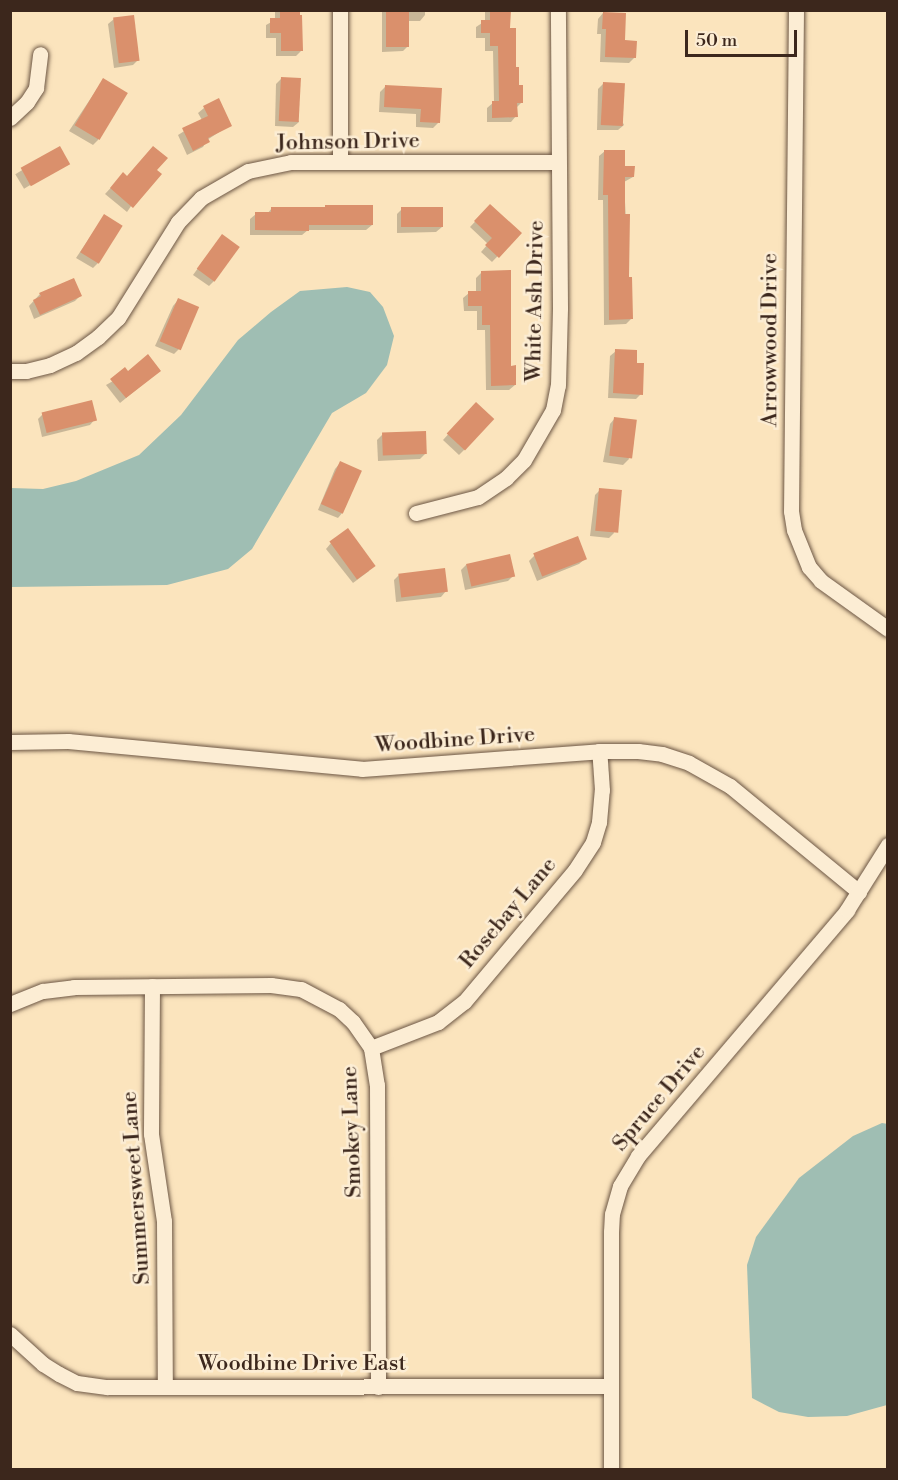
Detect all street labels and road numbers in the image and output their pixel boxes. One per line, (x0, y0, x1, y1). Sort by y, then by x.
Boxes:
street label: Johnson Drive (276, 128, 420, 156)
street label: White Ash Drive (520, 220, 550, 382)
street label: Arrowwood Drive (757, 253, 783, 427)
street label: Woodbine Drive (374, 721, 536, 759)
street label: Rosebay Lane (454, 852, 562, 974)
street label: Spruce Drive (607, 1039, 711, 1157)
street label: Smokey Lane (337, 1066, 367, 1198)
street label: Summersweet Lane (116, 1090, 156, 1286)
street label: Woodbine Drive East (198, 1351, 406, 1377)

